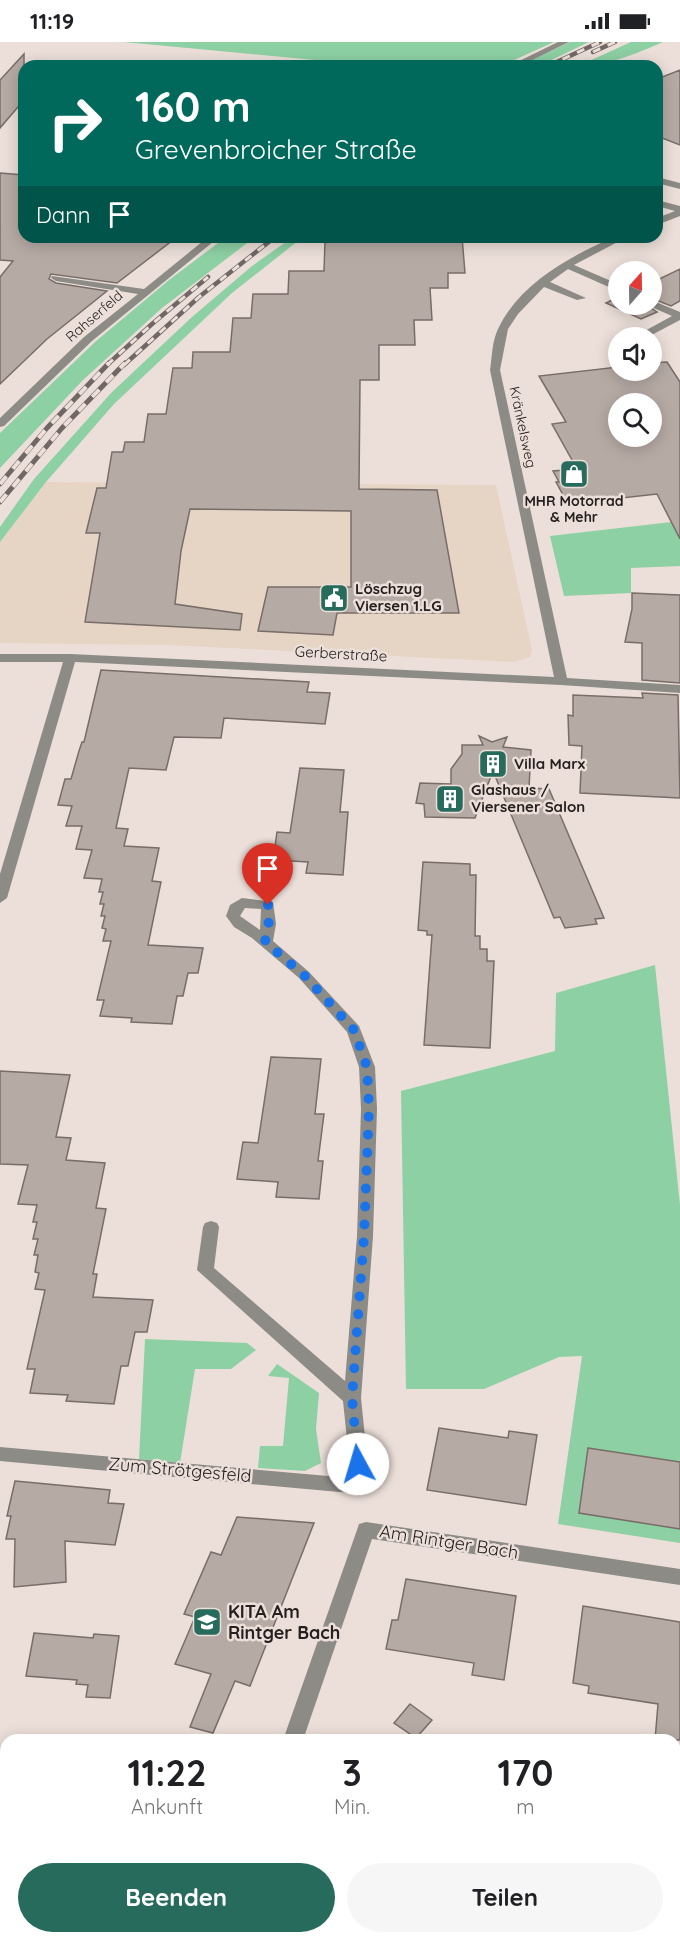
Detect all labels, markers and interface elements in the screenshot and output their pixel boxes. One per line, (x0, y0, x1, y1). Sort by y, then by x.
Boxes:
text: 11:19 (30, 7, 74, 35)
text: 160 m (135, 80, 251, 133)
icon: right (36, 84, 114, 162)
text: Grevenbroicher Straße (135, 132, 417, 166)
icon: arrive (103, 198, 136, 231)
text: Dann (36, 201, 91, 229)
north arrow (608, 261, 662, 315)
map controls (608, 261, 662, 447)
street label: Rahserfeld (62, 286, 126, 346)
button: sound (608, 327, 662, 381)
street label: Kränkelsweg (506, 384, 540, 470)
button: search (608, 393, 662, 447)
shop icon: MHR Motorrad & Mehr (558, 458, 590, 490)
place label: MHR Motorrad & Mehr (524, 492, 624, 526)
place label: Löschzug Viersen 1.LG (355, 579, 442, 615)
public building icon: Löschzug Viersen 1.LG (318, 582, 350, 614)
street label: Gerberstraße (294, 642, 388, 665)
building icon: Villa Marx (477, 748, 509, 780)
place label: Villa Marx (514, 754, 586, 773)
place label: Glashaus / Viersener Salon (471, 780, 585, 816)
building icon: Glashaus / Viersener Salon (434, 783, 466, 815)
pin (242, 843, 293, 905)
icon: arrive (251, 852, 284, 885)
position arrow (326, 1432, 390, 1496)
street label: Zum Strötgesfeld (108, 1452, 252, 1487)
street label: Am Rintger Bach (378, 1519, 520, 1564)
place label: KITA Am Rintger Bach (228, 1600, 340, 1644)
school or university icon: KITA Am Rintger Bach (191, 1606, 223, 1638)
text: 11:22 (128, 1750, 206, 1795)
text: 3 (342, 1750, 362, 1795)
text: 170 (498, 1750, 553, 1795)
text: Ankunft (131, 1794, 203, 1819)
text: Min. (334, 1794, 370, 1819)
text: m (516, 1794, 535, 1819)
button: Beenden (18, 1863, 335, 1932)
button: Teilen (347, 1863, 663, 1932)

